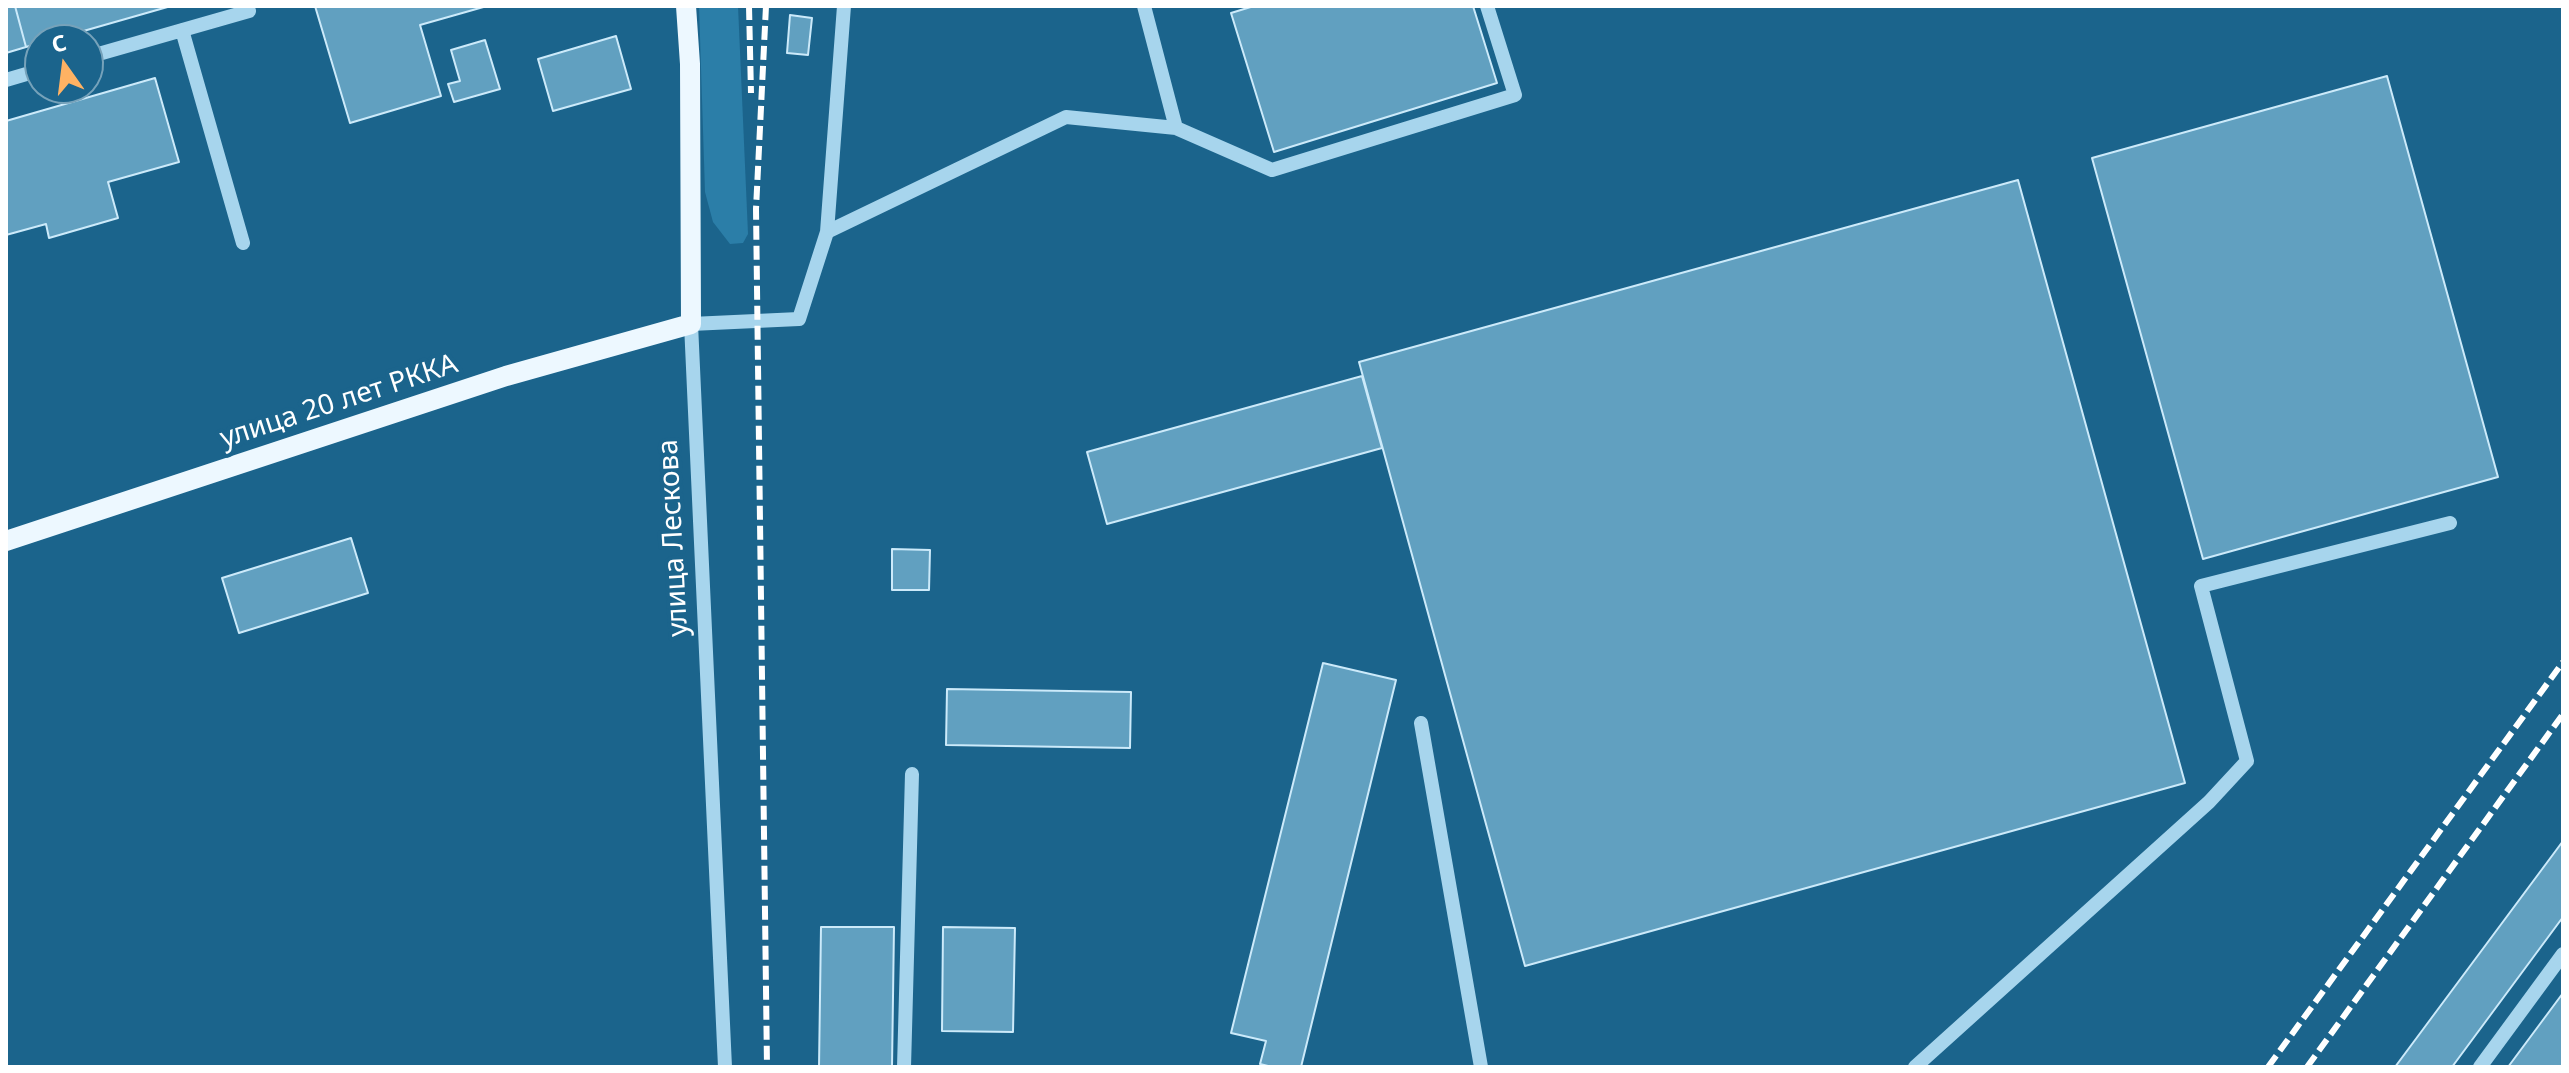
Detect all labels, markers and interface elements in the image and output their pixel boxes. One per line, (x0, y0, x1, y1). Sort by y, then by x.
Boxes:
north arrow (24, 24, 104, 104)
text: С (48, 26, 69, 59)
street label: улица 20 лет РККА (216, 348, 462, 456)
street label: улица Лескова (652, 438, 696, 638)

